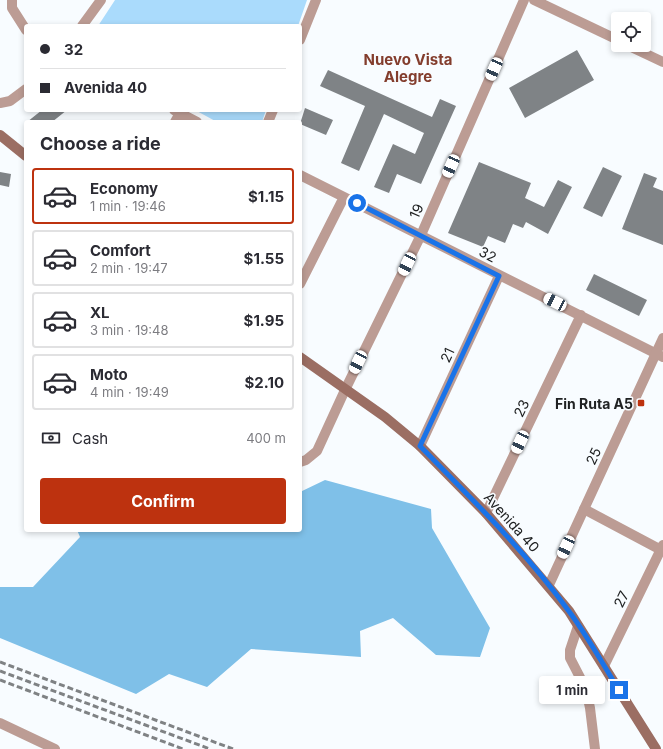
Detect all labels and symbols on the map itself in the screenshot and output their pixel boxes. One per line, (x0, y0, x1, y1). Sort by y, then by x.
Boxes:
district label: Nuevo Vista Alegre (364, 50, 452, 86)
car (484, 56, 504, 82)
car (441, 153, 461, 179)
route start (348, 194, 366, 212)
street label: 19 (405, 201, 427, 221)
street label: 32 (476, 242, 500, 266)
car (396, 251, 418, 277)
car (542, 291, 568, 313)
street label: 21 (436, 345, 458, 365)
car (347, 349, 369, 375)
place label: Fin Ruta A5 (555, 395, 633, 412)
street label: 23 (510, 397, 532, 419)
marker: Fin Ruta A5 (636, 398, 646, 408)
car (509, 429, 531, 455)
street label: 25 (582, 445, 604, 467)
street label: Avenida 40 (481, 489, 543, 555)
car (555, 534, 577, 560)
street label: 27 (610, 588, 632, 610)
callout: 1 min (539, 676, 605, 704)
route end (610, 681, 628, 699)

